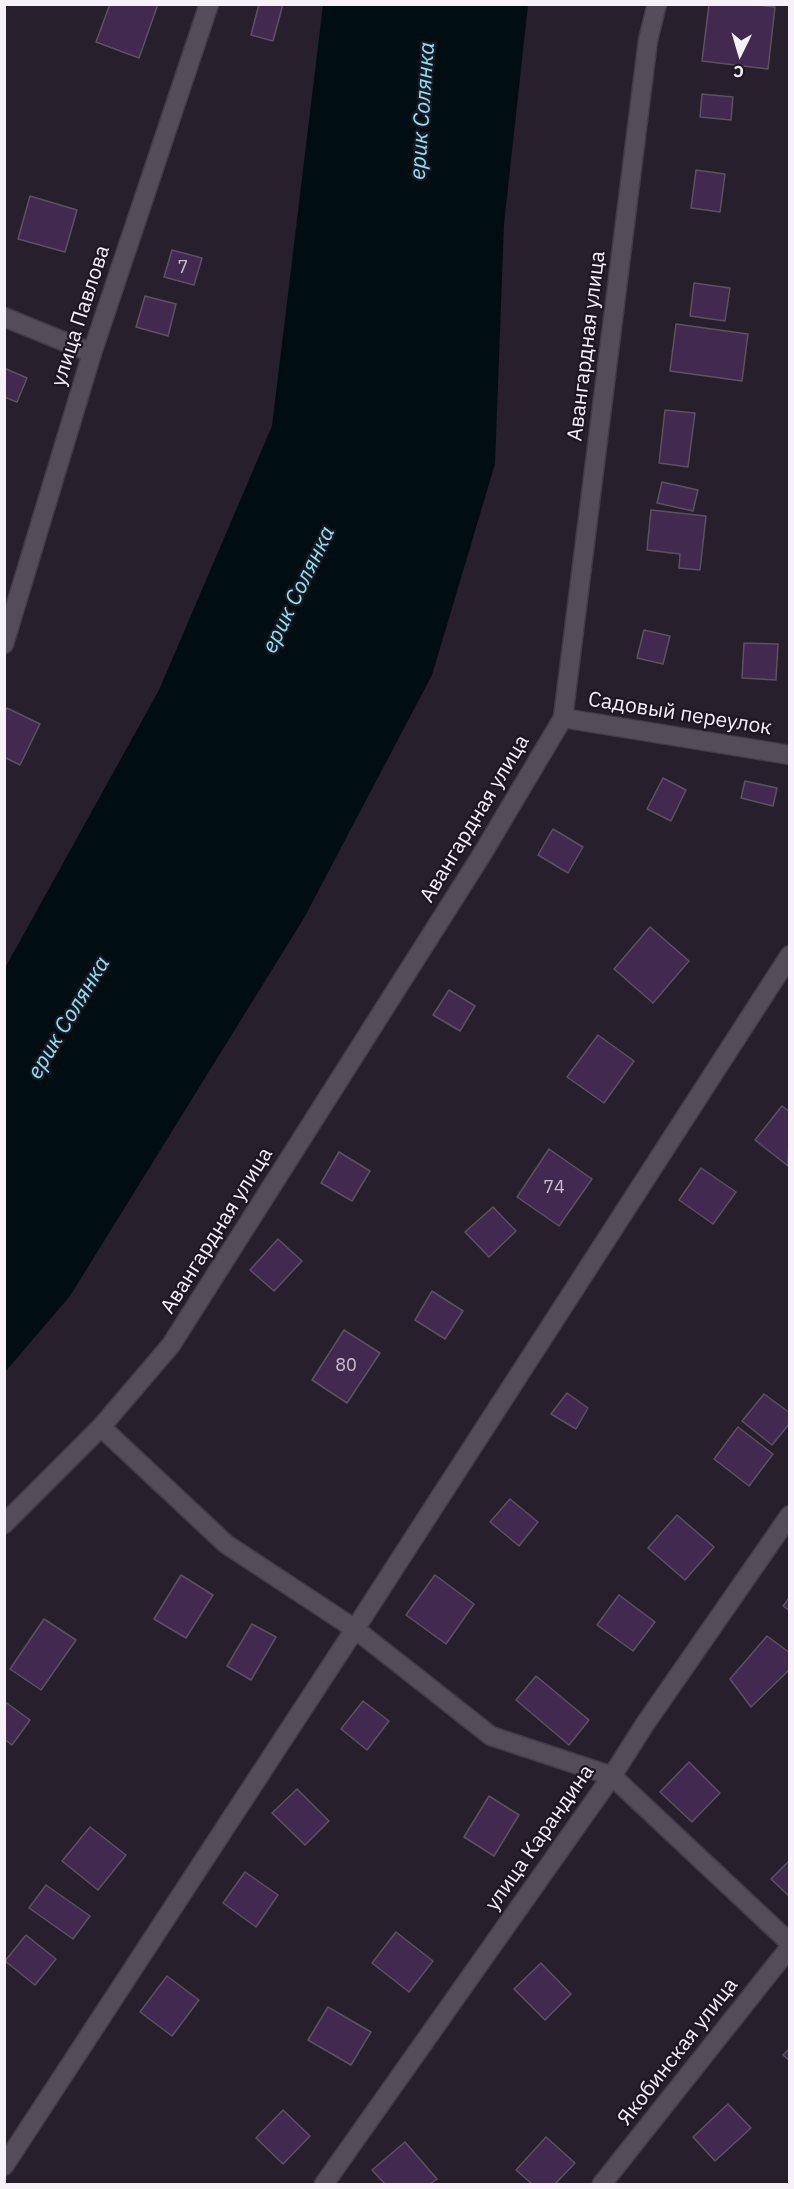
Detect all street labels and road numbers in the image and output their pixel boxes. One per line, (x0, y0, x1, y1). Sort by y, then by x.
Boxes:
street label: улица Павлова (46, 242, 116, 390)
street label: Авангардная улица (563, 250, 611, 442)
street label: Садовый переулок (586, 687, 774, 741)
street label: Авангардная улица (415, 731, 535, 907)
street label: Авангардная улица (156, 1143, 278, 1319)
street label: улица Карандина (480, 1760, 600, 1916)
street label: Якобинская улица (612, 1973, 744, 2131)

